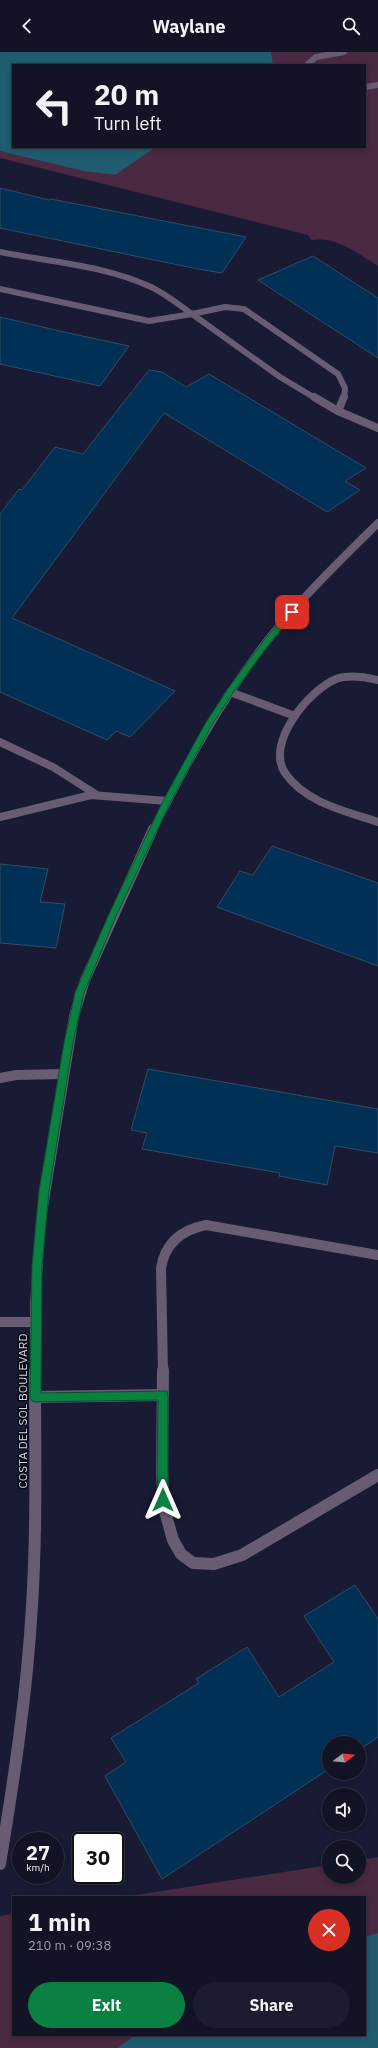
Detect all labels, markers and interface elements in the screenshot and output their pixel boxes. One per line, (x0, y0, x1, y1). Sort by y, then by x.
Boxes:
icon: back (16, 15, 38, 37)
text: Waylane (152, 15, 226, 38)
icon: search (340, 15, 362, 37)
text: 20 m (94, 76, 159, 113)
icon: left (28, 80, 80, 132)
text: Turn left (94, 112, 162, 135)
pin (275, 595, 309, 629)
icon: arrive (281, 601, 303, 623)
street label: COSTA DEL SOL BOULEVARD (15, 1333, 30, 1489)
position arrow (142, 1479, 184, 1521)
north arrow (322, 1736, 366, 1780)
map controls (322, 1736, 366, 1884)
button: sound (322, 1788, 366, 1832)
speed limit sign: 30 (72, 1832, 124, 1884)
text: 27 (26, 1839, 50, 1866)
button: search (322, 1840, 366, 1884)
text: km/h (26, 1861, 50, 1874)
text: 1 min (28, 1906, 91, 1938)
button: close (308, 1909, 350, 1951)
text: 210 m · 09:38 (28, 1937, 111, 1954)
button: Exit (28, 1982, 185, 2028)
button: Share (193, 1982, 350, 2028)

